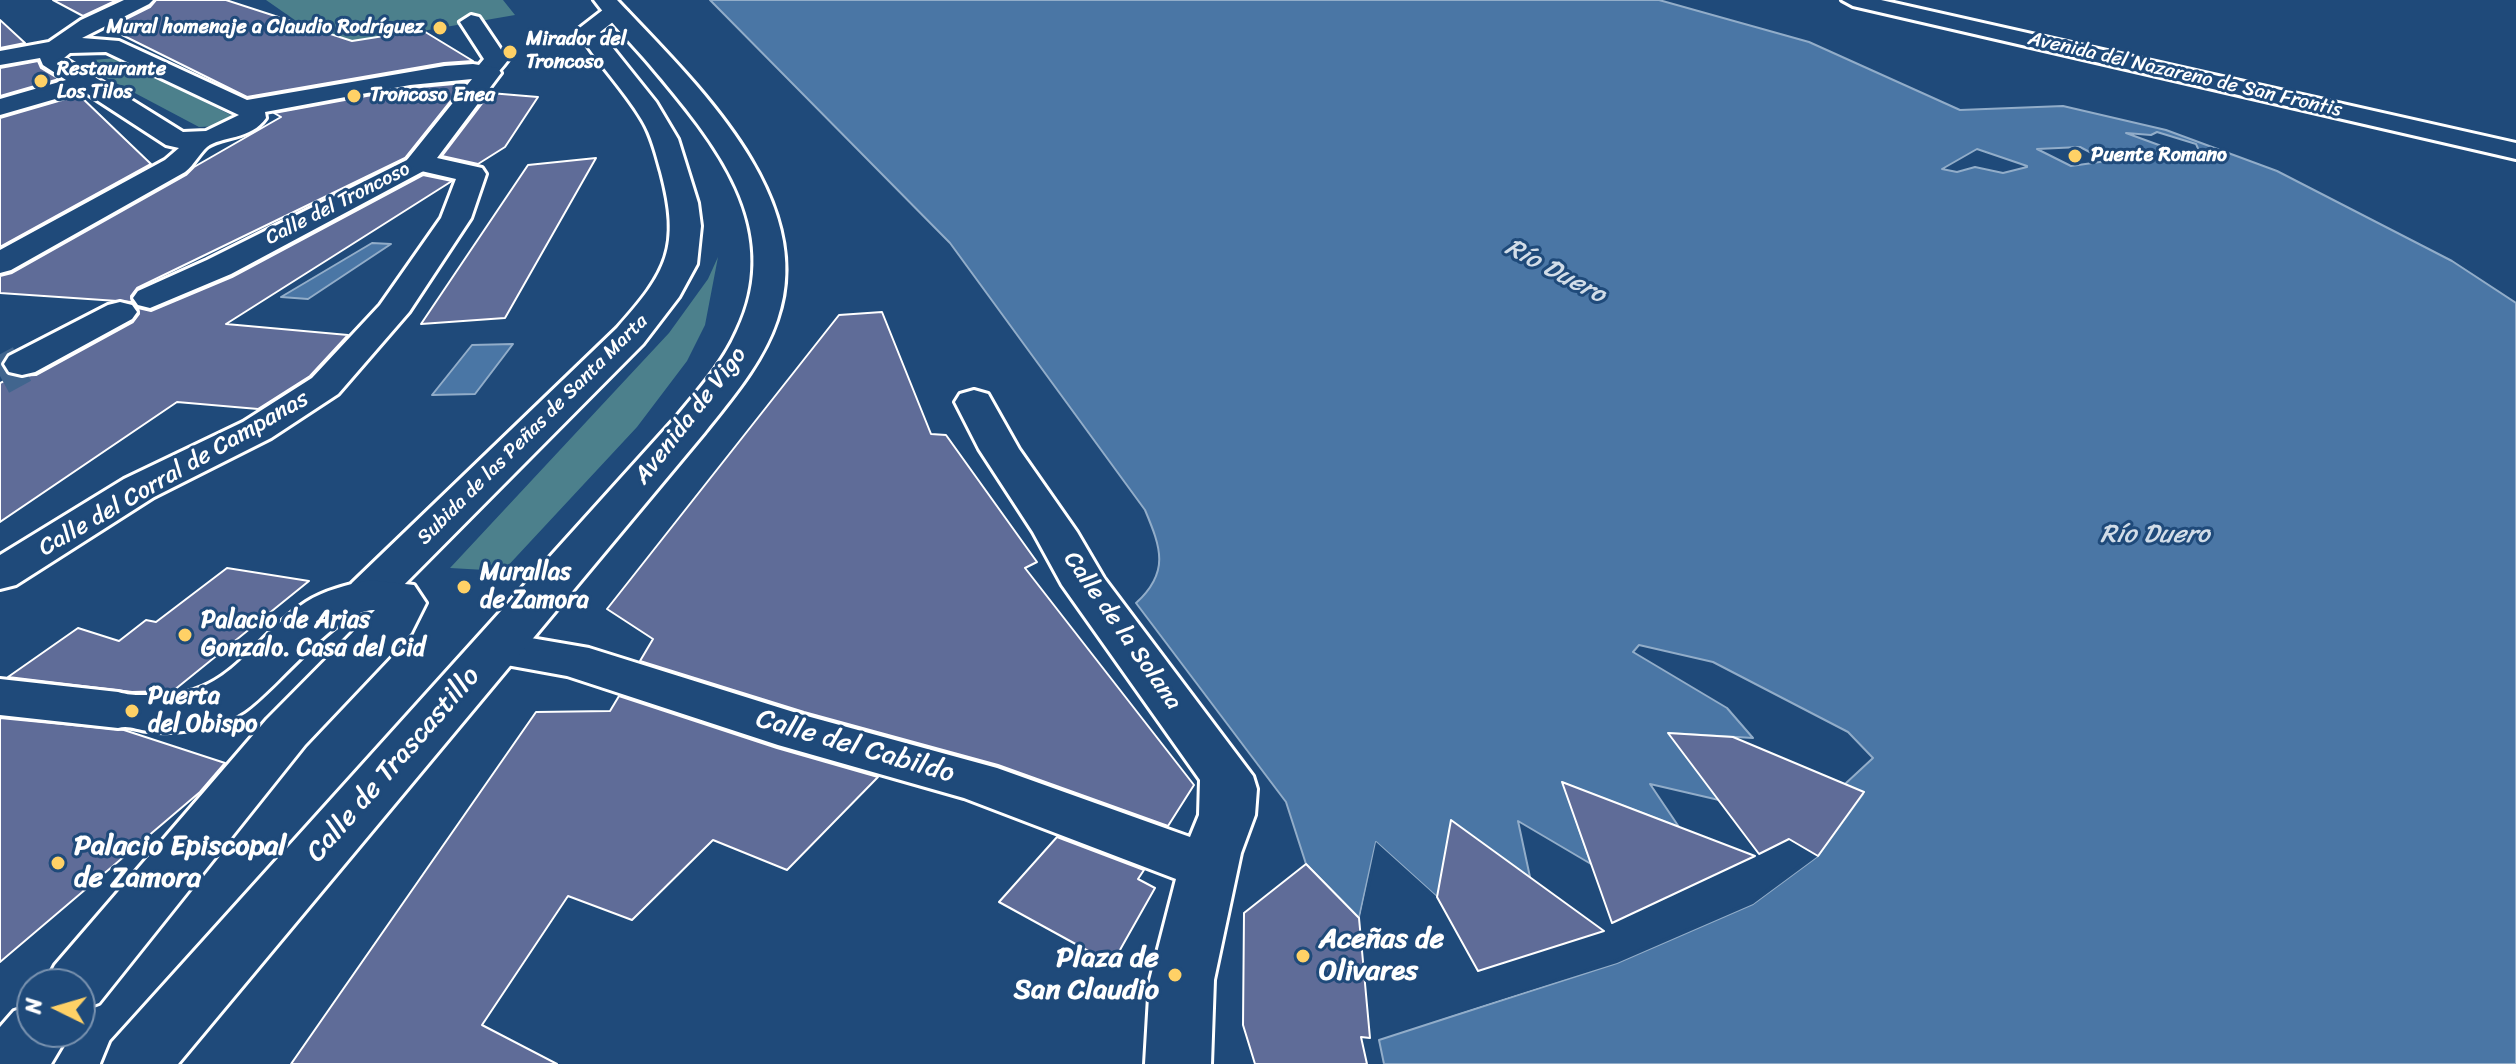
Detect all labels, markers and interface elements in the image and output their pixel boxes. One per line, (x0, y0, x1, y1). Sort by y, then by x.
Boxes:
place label: Mural homenaje a Claudio Rodríguez (107, 16, 424, 40)
marker: Mural homenaje a Claudio Rodríguez (431, 19, 449, 37)
street label: Avenida del Nazareno de San Frontis (2026, 27, 2344, 123)
place label: Mirador del Troncoso (526, 28, 626, 75)
marker: Mirador del Troncoso (501, 43, 519, 61)
place label: Restaurante Los Tilos (57, 58, 166, 105)
marker: Restaurante Los Tilos (32, 72, 50, 90)
place label: Troncoso Enea (370, 84, 495, 108)
marker: Troncoso Enea (345, 87, 363, 105)
place label: Puente Romano (2091, 144, 2227, 168)
marker: Puente Romano (2066, 147, 2084, 165)
street label: Calle del Troncoso (262, 157, 414, 251)
water label: Río Duero (1499, 233, 1611, 311)
street label: Subida de las Peñas de Santa Marta (413, 310, 653, 550)
street label: Avenida de Vigo (629, 342, 753, 490)
street label: Calle del Corral de Campanas (34, 385, 314, 563)
water label: Río Duero (2100, 519, 2210, 551)
street label: Calle de la Solana (1057, 546, 1187, 716)
place label: Murallas de Zamora (480, 559, 589, 615)
marker: Murallas de Zamora (455, 578, 473, 596)
place label: Palacio de Arias Gonzalo. Casa del Cid (201, 607, 425, 663)
marker: Palacio de Arias Gonzalo. Casa del Cid (176, 626, 194, 644)
street label: Calle de Trascastillo (300, 660, 488, 870)
place label: Puerta del Obispo (148, 683, 257, 739)
marker: Puerta del Obispo (123, 702, 141, 720)
street label: Calle del Cabildo (752, 703, 958, 791)
place label: Palacio Episcopal de Zamora (74, 830, 286, 896)
marker: Palacio Episcopal de Zamora (49, 854, 67, 872)
place label: Aceñas de Olivares (1319, 923, 1444, 989)
place label: Plaza de San Claudio (1014, 942, 1159, 1008)
marker: Aceñas de Olivares (1294, 947, 1312, 965)
marker: Plaza de San Claudio (1166, 966, 1184, 984)
north arrow (16, 968, 96, 1048)
text: N (13, 997, 54, 1015)

